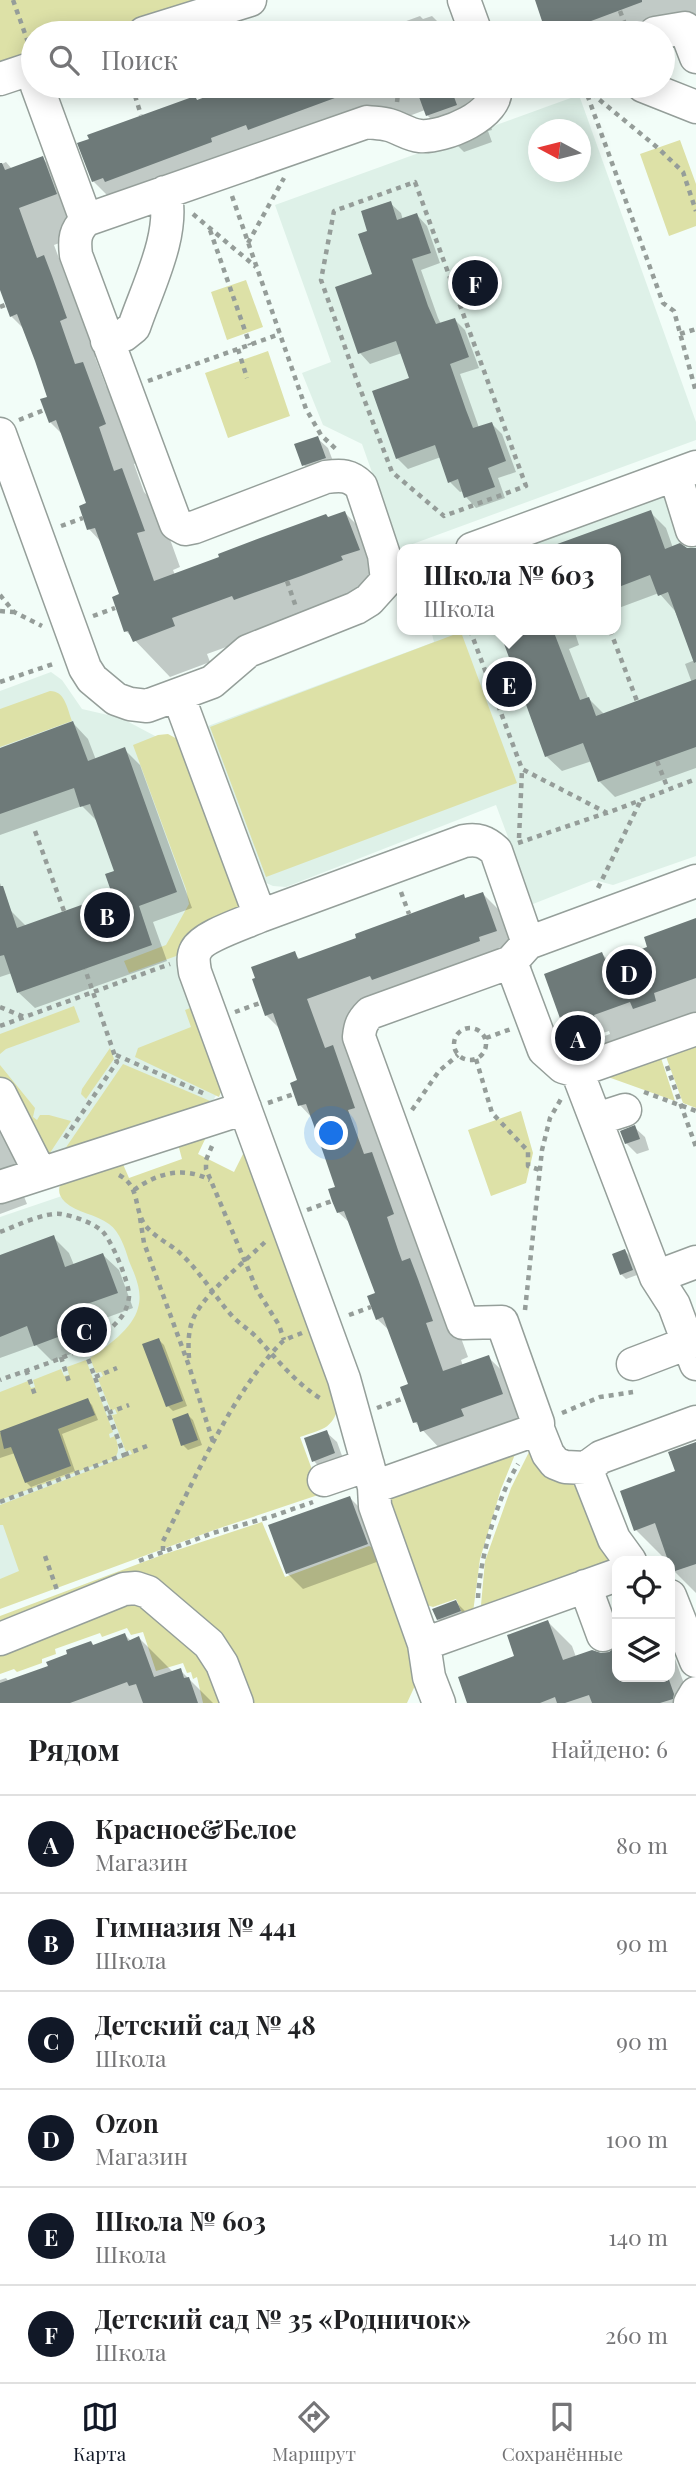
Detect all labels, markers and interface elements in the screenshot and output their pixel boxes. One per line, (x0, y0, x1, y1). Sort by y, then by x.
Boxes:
search box (21, 21, 675, 98)
icon: search (45, 41, 83, 79)
text: Поиск (101, 42, 178, 77)
north arrow (528, 119, 591, 182)
pin: F (452, 257, 498, 309)
popup (397, 544, 621, 635)
text: Школа № 603 (424, 557, 594, 592)
text: Школа (424, 592, 495, 623)
pin: E (486, 658, 532, 710)
pin: B (84, 889, 130, 941)
pin: D (606, 946, 652, 998)
pin: A (555, 1012, 601, 1064)
your location (314, 1116, 348, 1150)
pin: C (61, 1304, 107, 1356)
map controls (612, 1556, 675, 1682)
button: locate (612, 1556, 675, 1619)
button: layers (612, 1619, 675, 1682)
text: Рядом (28, 1729, 120, 1769)
text: Найдено: 6 (551, 1733, 668, 1764)
text: Красное&Белое (95, 1811, 297, 1846)
text: A (43, 1829, 59, 1860)
text: 80 m (616, 1829, 668, 1860)
text: Магазин (95, 1846, 188, 1877)
text: Гимназия № 441 (95, 1909, 297, 1944)
text: B (43, 1927, 59, 1958)
text: 90 m (616, 1927, 668, 1958)
text: Школа (95, 1944, 166, 1975)
text: Детский сад № 48 (95, 2007, 316, 2042)
text: C (43, 2025, 59, 2056)
text: 90 m (616, 2025, 668, 2056)
text: Школа (95, 2042, 166, 2073)
text: Ozon (95, 2105, 159, 2140)
text: D (42, 2123, 60, 2154)
text: 100 m (606, 2123, 668, 2154)
text: Магазин (95, 2140, 188, 2171)
text: Школа № 603 (95, 2203, 266, 2238)
text: E (44, 2221, 58, 2252)
text: 140 m (608, 2221, 668, 2252)
text: Школа (95, 2238, 166, 2269)
text: Детский сад № 35 «Родничок» (95, 2301, 471, 2336)
text: F (44, 2319, 58, 2350)
text: 260 m (605, 2319, 668, 2350)
text: Школа (95, 2336, 166, 2367)
tab: Карта (73, 2398, 126, 2466)
tab: Маршрут (272, 2398, 356, 2466)
tab: Сохранённые (502, 2398, 623, 2466)

